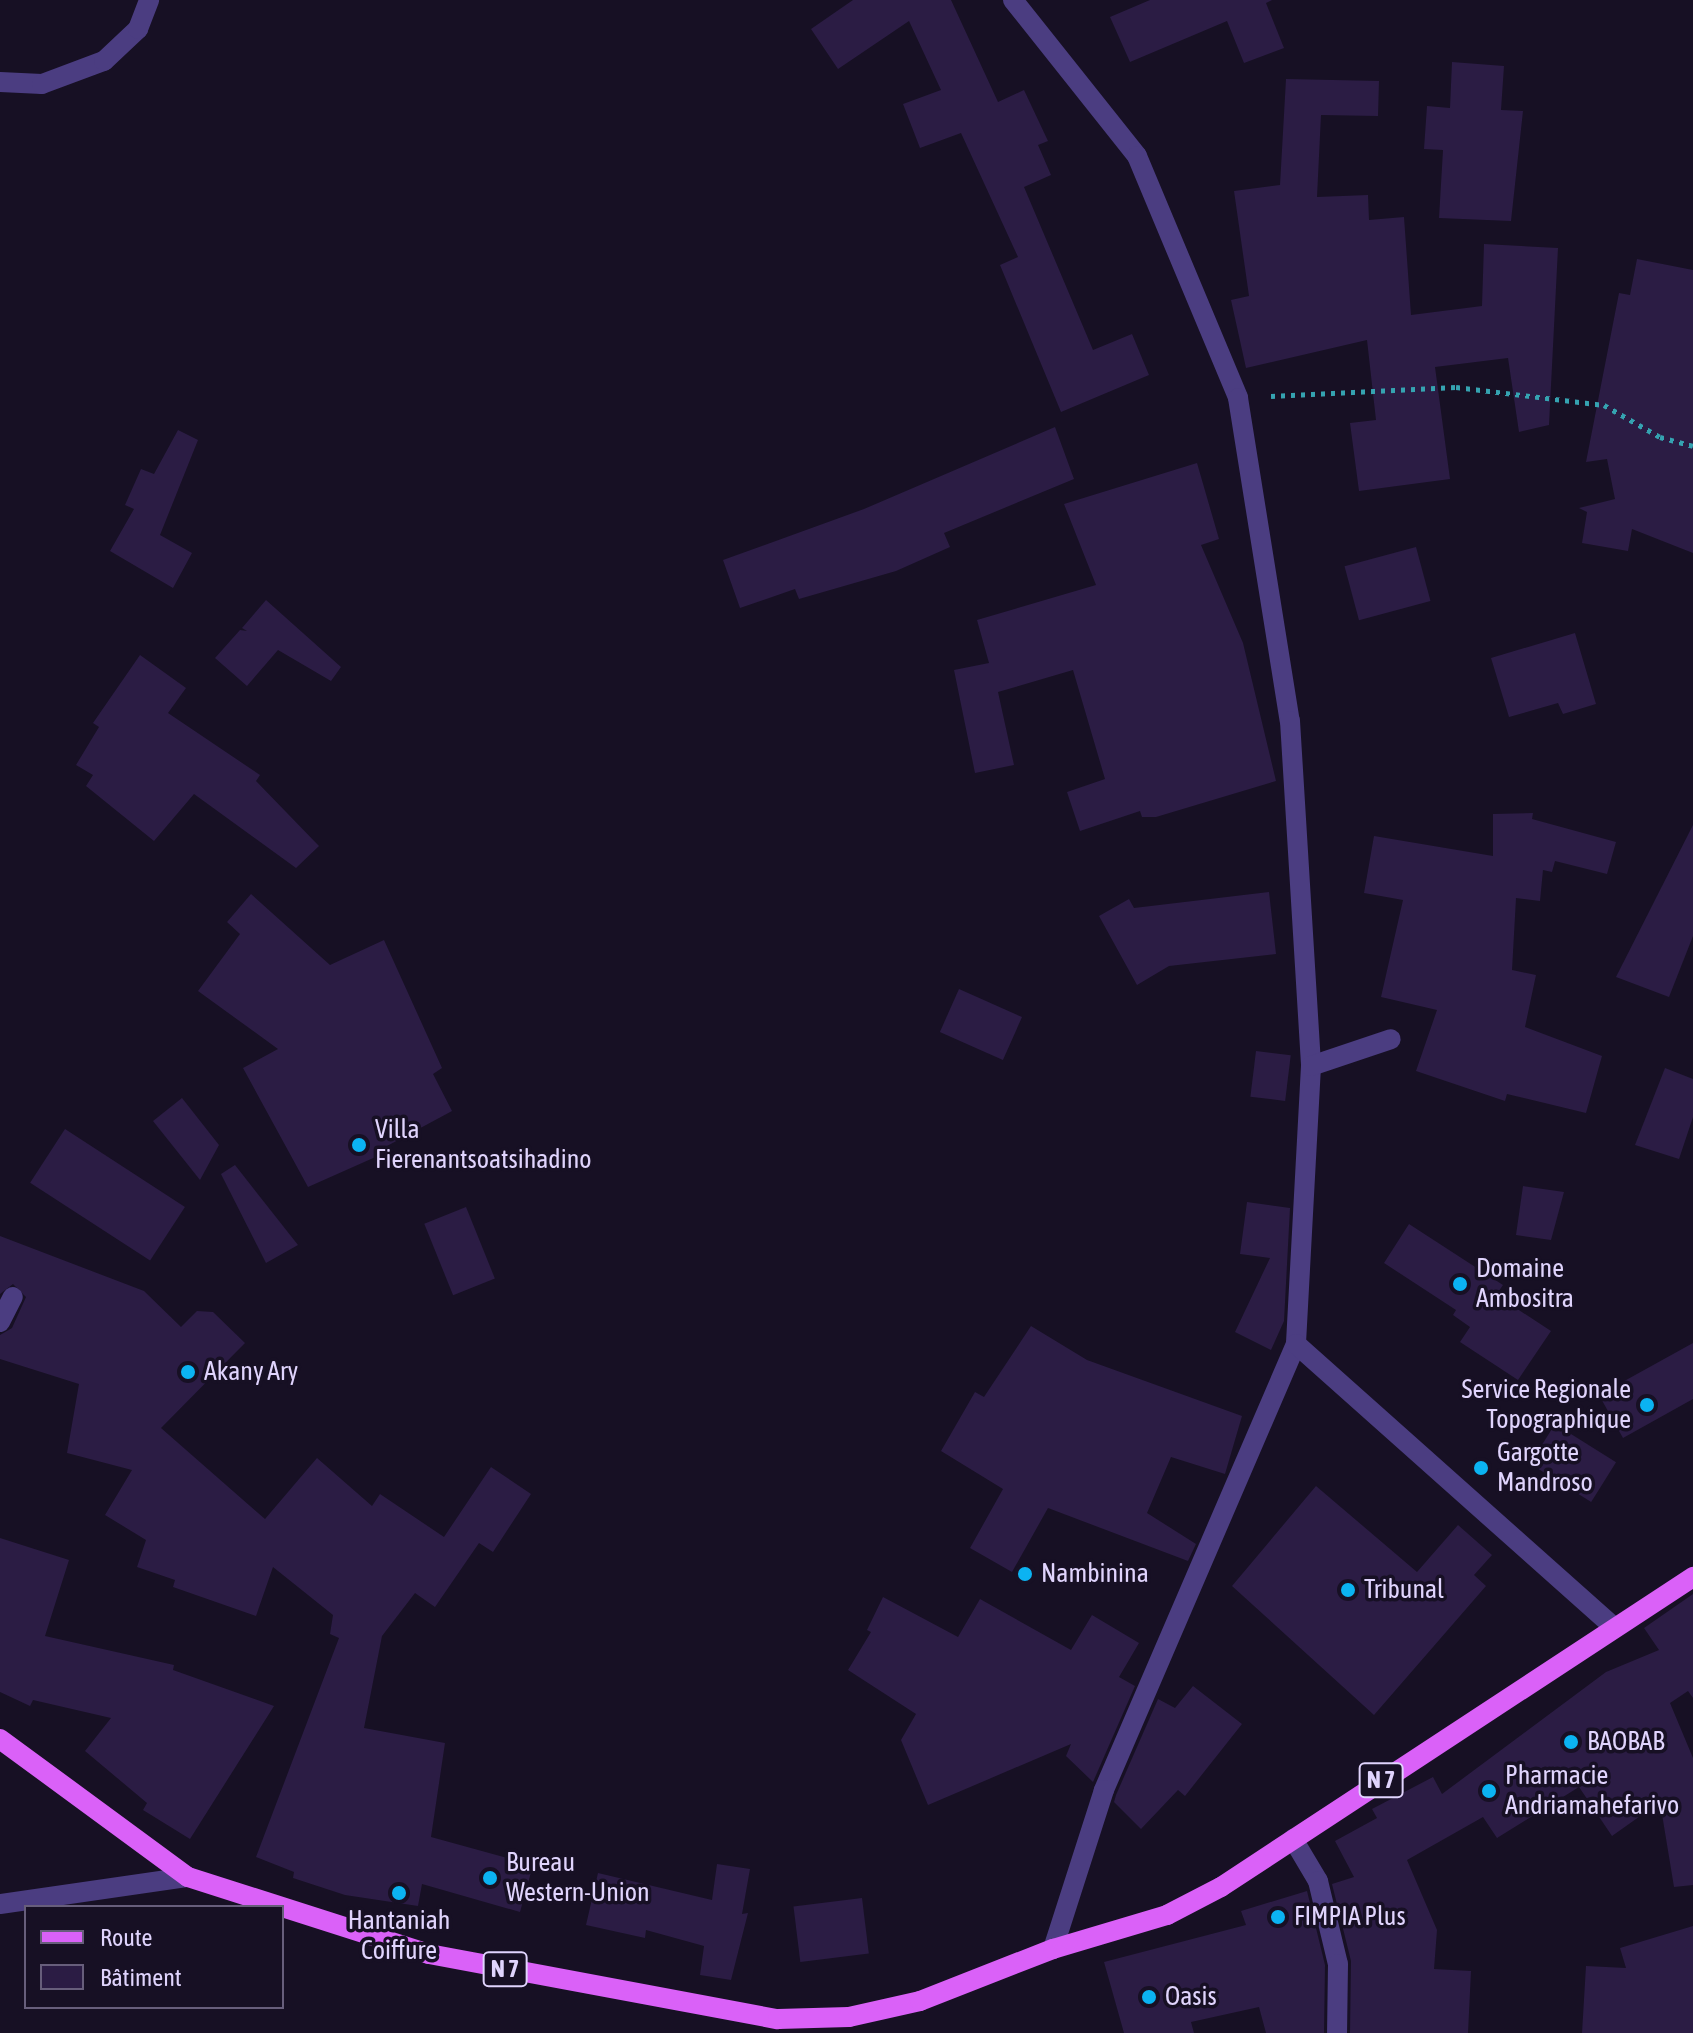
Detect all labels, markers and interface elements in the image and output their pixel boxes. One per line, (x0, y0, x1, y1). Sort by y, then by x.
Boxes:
place label: Villa Fierenantsoatsihadino (375, 1114, 592, 1176)
marker: Villa Fierenantsoatsihadino (350, 1136, 368, 1154)
place label: Domaine Ambositra (1476, 1253, 1574, 1314)
marker: Domaine Ambositra (1451, 1275, 1469, 1293)
place label: Akany Ary (204, 1356, 298, 1388)
marker: Akany Ary (179, 1363, 197, 1381)
place label: Service Regionale Topographique (1462, 1374, 1631, 1436)
marker: Service Regionale Topographique (1638, 1396, 1656, 1414)
place label: Gargotte Mandroso (1497, 1437, 1593, 1498)
marker: Gargotte Mandroso (1472, 1459, 1490, 1477)
place label: Nambinina (1041, 1558, 1149, 1590)
marker: Nambinina (1016, 1565, 1034, 1583)
place label: Tribunal (1364, 1574, 1444, 1606)
marker: Tribunal (1339, 1581, 1357, 1599)
place label: BAOBAB (1587, 1726, 1665, 1758)
marker: BAOBAB (1562, 1733, 1580, 1751)
road number: N 7 (1357, 1760, 1405, 1800)
place label: Pharmacie Andriamahefarivo (1505, 1760, 1679, 1822)
marker: Pharmacie Andriamahefarivo (1480, 1782, 1498, 1800)
place label: Bureau Western-Union (506, 1847, 650, 1908)
marker: Bureau Western-Union (481, 1869, 499, 1887)
marker: Hantaniah Coiffure (390, 1884, 408, 1902)
place label: FIMPIA Plus (1294, 1901, 1406, 1933)
legend (24, 1905, 284, 2009)
place label: Hantaniah Coiffure (348, 1905, 450, 1966)
marker: FIMPIA Plus (1269, 1908, 1287, 1926)
text: Route (100, 1924, 152, 1951)
road number: N 7 (481, 1949, 529, 1989)
text: Bâtiment (100, 1964, 182, 1991)
place label: Oasis (1165, 1981, 1217, 2013)
marker: Oasis (1140, 1988, 1158, 2006)

